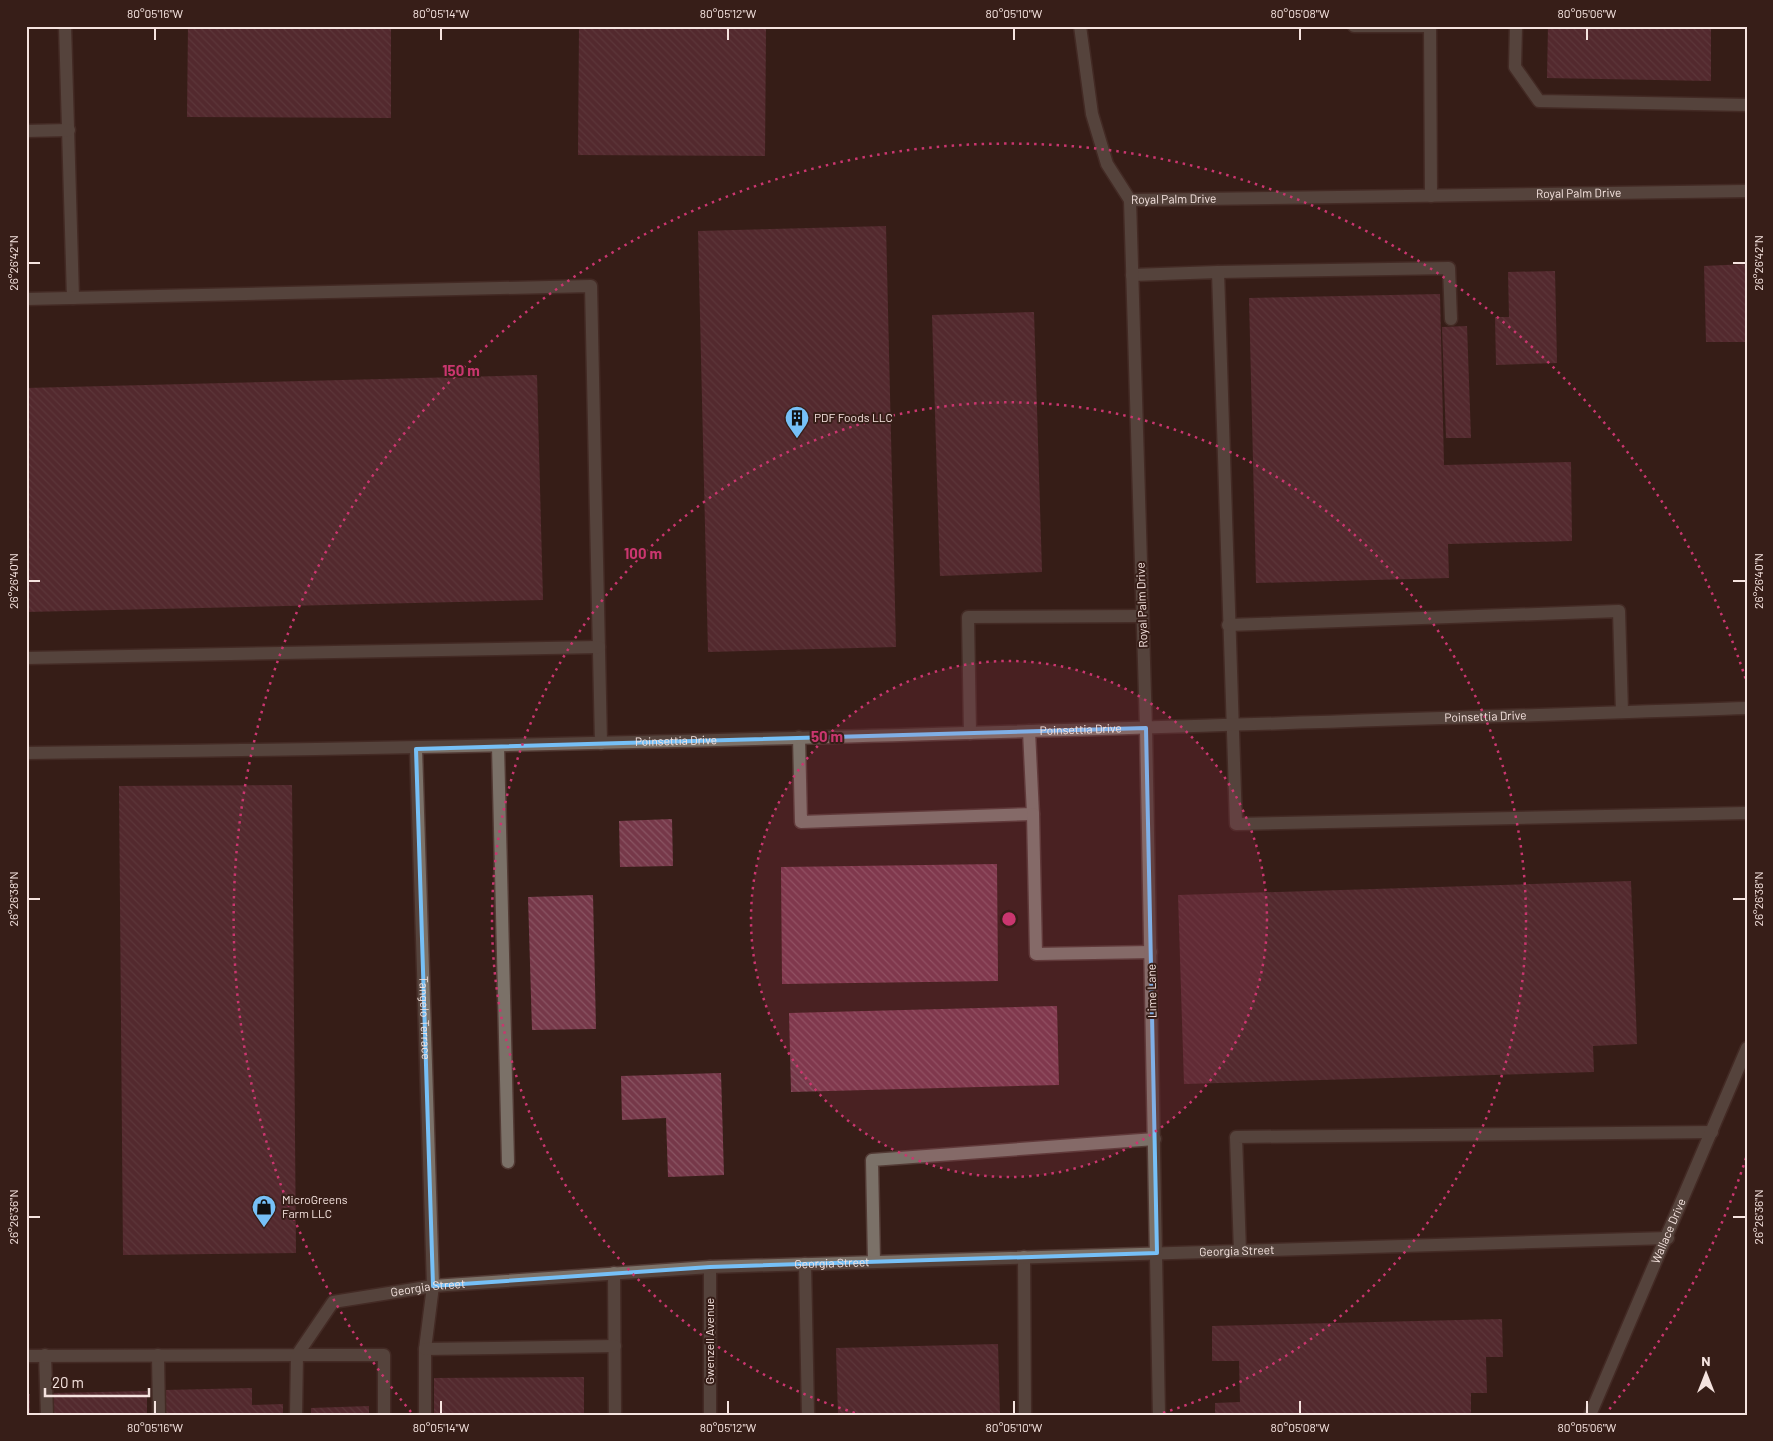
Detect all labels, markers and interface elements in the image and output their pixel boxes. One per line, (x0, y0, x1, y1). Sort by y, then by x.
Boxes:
text: 80°05'16"W (127, 6, 184, 20)
text: 80°05'14"W (413, 6, 470, 20)
text: 80°05'12"W (700, 6, 757, 20)
text: 80°05'10"W (986, 6, 1043, 20)
text: 80°05'08"W (1271, 6, 1330, 20)
text: 80°05'06"W (1558, 6, 1617, 20)
street label: Royal Palm Drive (1536, 185, 1621, 200)
street label: Royal Palm Drive (1131, 191, 1216, 206)
text: 26°26'42"N (6, 235, 20, 291)
text: 26°26'42"N (1751, 235, 1765, 291)
text: 150 m (442, 361, 480, 379)
building icon: PDF Foods LLC (784, 405, 810, 439)
place label: PDF Foods LLC (814, 410, 893, 424)
text: 100 m (624, 544, 662, 562)
text: 26°26'40"N (6, 553, 20, 609)
text: 26°26'40"N (1751, 553, 1765, 609)
street label: Royal Palm Drive (1133, 562, 1149, 648)
street label: Poinsettia Drive (1444, 707, 1527, 724)
street label: Poinsettia Drive (1039, 720, 1122, 737)
text: 50 m (811, 727, 843, 745)
street label: Poinsettia Drive (635, 732, 717, 748)
text: 26°26'38"N (6, 871, 20, 927)
text: 26°26'38"N (1751, 871, 1765, 927)
centre of rings (1000, 910, 1018, 928)
street label: Lime Lane (1144, 964, 1158, 1018)
street label: Tangelo Terrace (417, 976, 434, 1060)
text: 26°26'36"N (6, 1189, 20, 1245)
text: 26°26'36"N (1751, 1189, 1765, 1245)
place label: MicroGreens Farm LLC (282, 1192, 348, 1220)
shop icon: MicroGreens Farm LLC (251, 1194, 277, 1228)
street label: Wallace Drive (1648, 1196, 1688, 1265)
street label: Georgia Street (1199, 1242, 1275, 1258)
street label: Georgia Street (794, 1254, 870, 1270)
street label: Georgia Street (389, 1276, 466, 1299)
street label: Gwenzell Avenue (702, 1298, 716, 1384)
north arrow (1680, 1348, 1730, 1398)
text: N (1701, 1352, 1711, 1369)
scale bar (45, 1366, 149, 1398)
text: 20 m (52, 1373, 84, 1391)
text: 80°05'16"W (127, 1420, 184, 1434)
text: 80°05'14"W (413, 1420, 470, 1434)
text: 80°05'12"W (700, 1420, 757, 1434)
text: 80°05'10"W (986, 1420, 1043, 1434)
text: 80°05'08"W (1271, 1420, 1330, 1434)
text: 80°05'06"W (1558, 1420, 1617, 1434)

